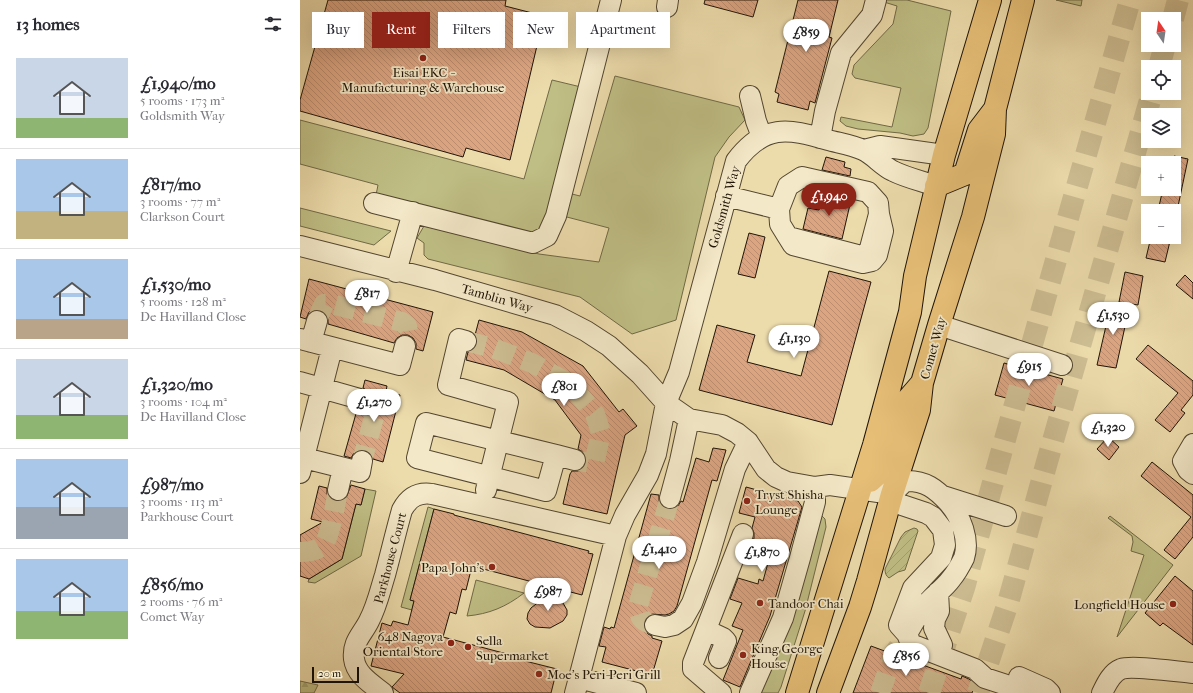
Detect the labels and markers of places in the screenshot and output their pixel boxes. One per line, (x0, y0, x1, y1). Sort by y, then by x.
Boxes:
pin: £859 (782, 19, 830, 53)
marker: Eisai EKC - Manufacturing & Warehouse (418, 53, 428, 63)
place label: Eisai EKC - Manufacturing & Warehouse (342, 65, 505, 95)
pin: £1,940 (796, 183, 862, 217)
pin: £817 (343, 280, 391, 314)
pin: £1,530 (1080, 302, 1146, 336)
pin: £1,130 (761, 325, 827, 359)
pin: £915 (1005, 353, 1053, 387)
pin: £801 (540, 373, 588, 407)
pin: £1,270 (341, 389, 407, 423)
pin: £1,320 (1075, 414, 1141, 448)
place label: Tryst Shisha Lounge (755, 487, 824, 517)
marker: Tryst Shisha Lounge (742, 496, 752, 506)
pin: £1,410 (626, 536, 692, 570)
pin: £1,870 (729, 539, 795, 573)
place label: Papa John's (421, 560, 484, 575)
marker: Papa John's (487, 562, 497, 572)
pin: £987 (524, 578, 572, 612)
place label: Tandoor Chai (768, 596, 844, 611)
place label: Longfield House (1074, 597, 1166, 612)
marker: Tandoor Chai (755, 598, 765, 608)
marker: Longfield House (1168, 599, 1178, 609)
place label: 648 Nagoya Oriental Store (363, 629, 444, 659)
place label: Sella Supermarket (476, 633, 549, 663)
marker: 648 Nagoya Oriental Store (446, 638, 456, 648)
place label: King George House (751, 641, 823, 671)
marker: Sella Supermarket (463, 642, 473, 652)
pin: £856 (882, 643, 930, 677)
marker: King George House (738, 650, 748, 660)
place label: Moe's Peri-Peri Grill (547, 667, 661, 682)
marker: Moe's Peri-Peri Grill (534, 669, 544, 679)

